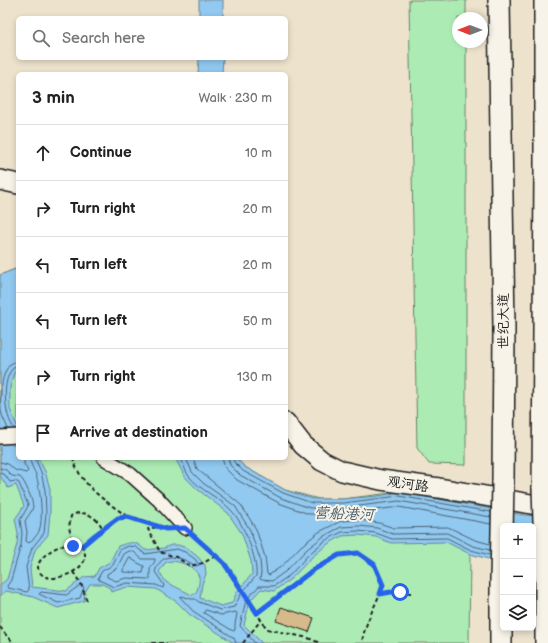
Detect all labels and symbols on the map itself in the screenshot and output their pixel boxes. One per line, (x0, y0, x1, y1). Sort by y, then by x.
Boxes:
north arrow (452, 12, 488, 48)
street label: 世纪大道 (495, 293, 512, 349)
street label: 观河路 (386, 473, 430, 495)
water label: 营船港河 (314, 503, 377, 525)
route end (64, 537, 82, 555)
route start (391, 583, 409, 601)

